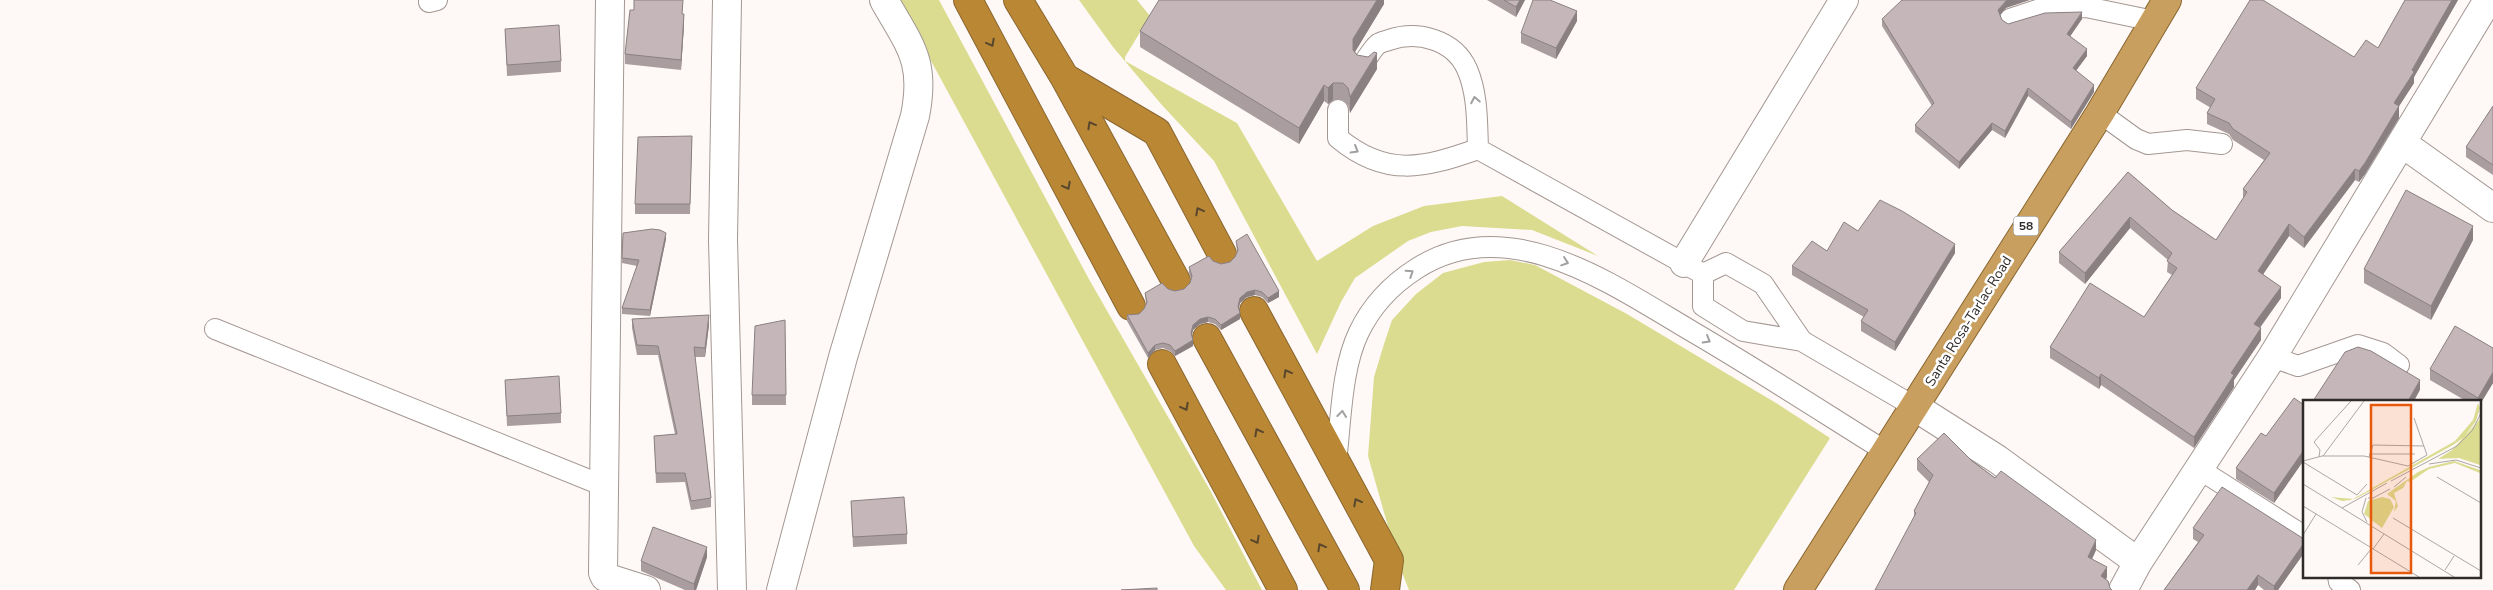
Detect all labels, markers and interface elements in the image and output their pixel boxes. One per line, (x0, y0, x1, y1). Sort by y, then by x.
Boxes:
one-way arrow (985, 38, 995, 47)
one-way arrow (1470, 96, 1480, 105)
one-way arrow (1087, 121, 1097, 130)
one-way arrow (1349, 144, 1358, 154)
one-way arrow (1061, 181, 1071, 190)
one-way arrow (1195, 207, 1205, 216)
road number: 58 (2014, 217, 2038, 236)
street label: Santa Rosa-Tarlac Road (1921, 252, 2016, 390)
one-way arrow (1560, 256, 1568, 266)
one-way arrow (1404, 270, 1413, 279)
one-way arrow (1702, 333, 1711, 343)
one-way arrow (1284, 369, 1294, 378)
inset map (2303, 400, 2480, 578)
one-way arrow (1179, 402, 1189, 411)
one-way arrow (1336, 409, 1347, 417)
one-way arrow (1255, 428, 1265, 437)
one-way arrow (1353, 498, 1363, 507)
one-way arrow (1249, 534, 1259, 543)
one-way arrow (1318, 544, 1328, 553)

